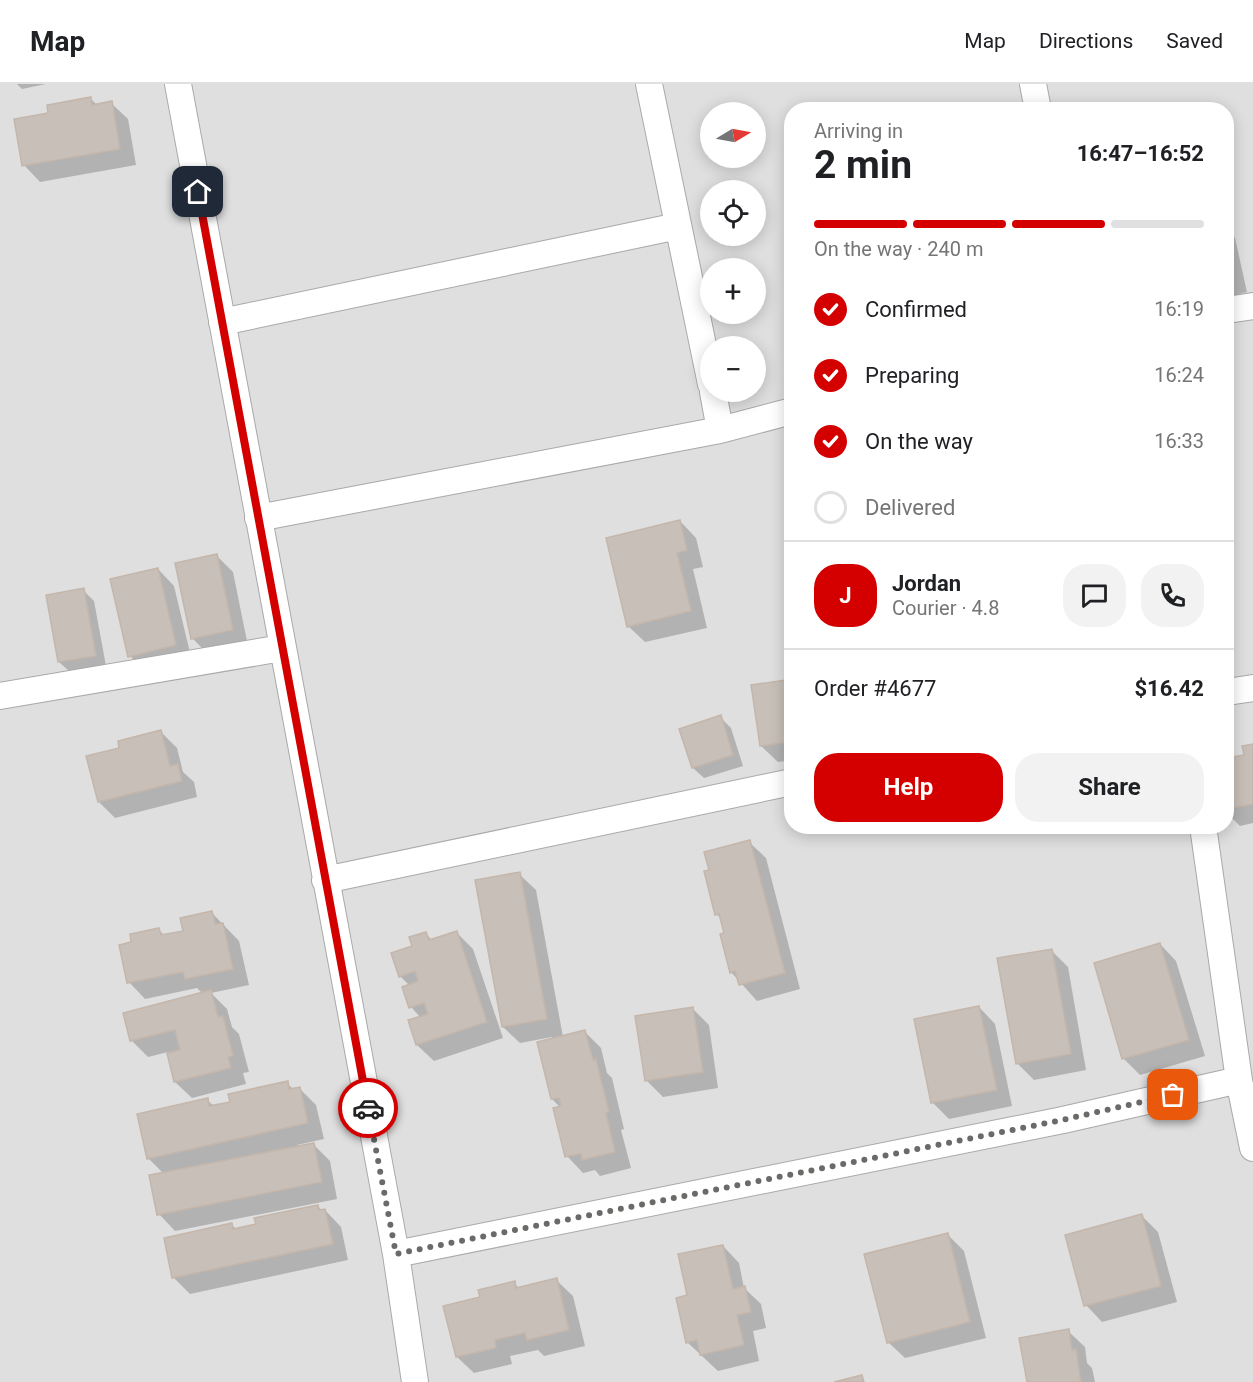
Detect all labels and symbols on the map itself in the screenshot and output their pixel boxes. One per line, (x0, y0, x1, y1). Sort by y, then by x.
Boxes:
north arrow (700, 102, 766, 168)
pin (172, 166, 223, 217)
pin (1147, 1069, 1198, 1120)
courier (338, 1078, 398, 1138)

